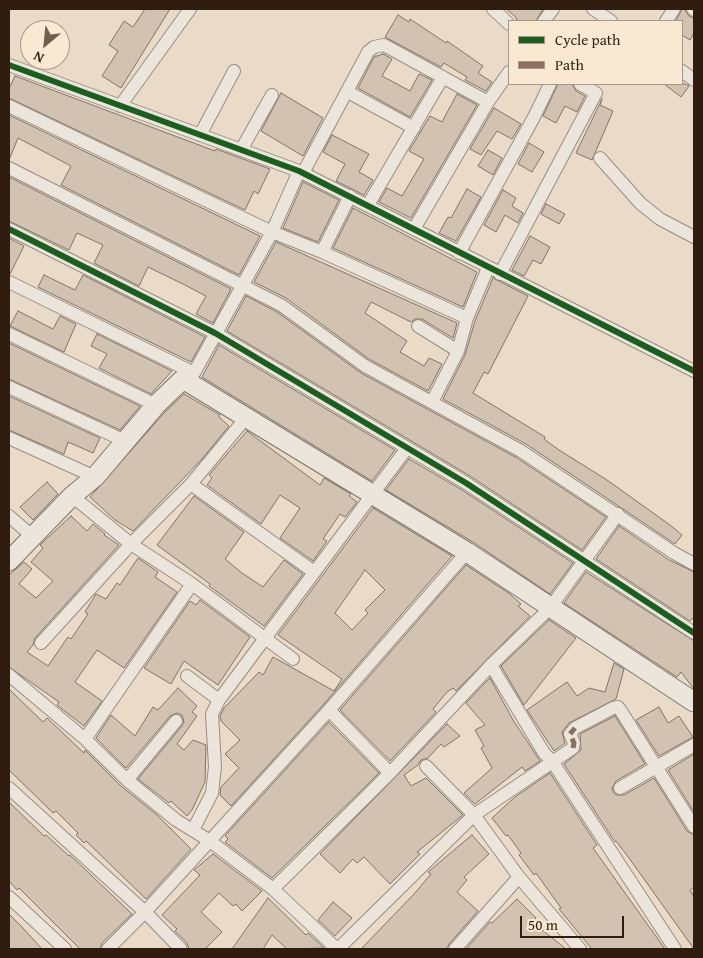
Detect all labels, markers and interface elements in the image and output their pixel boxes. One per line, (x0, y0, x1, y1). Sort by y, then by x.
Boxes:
north arrow (20, 20, 70, 70)
legend (508, 20, 683, 85)
text: Cycle path (555, 29, 621, 50)
text: N (30, 46, 47, 68)
text: Path (555, 54, 584, 75)
scale bar (523, 906, 627, 938)
text: 50 m (528, 914, 558, 935)

